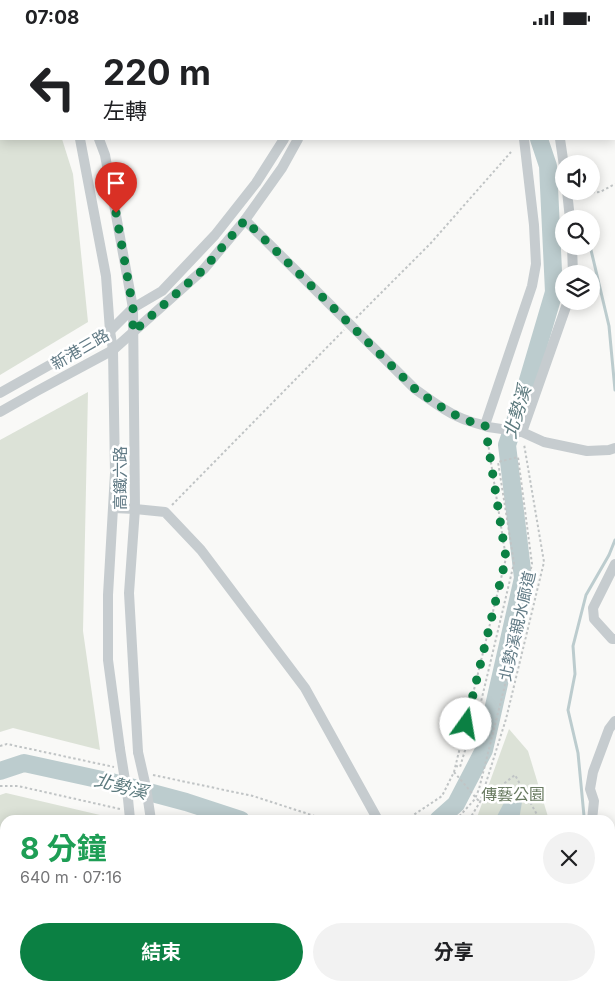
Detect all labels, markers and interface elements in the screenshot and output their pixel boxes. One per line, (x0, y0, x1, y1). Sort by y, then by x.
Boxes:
text: 07:08 (25, 6, 79, 29)
text: 220 m (103, 51, 211, 93)
icon: left (20, 55, 85, 120)
text: 左轉 (103, 98, 147, 124)
map controls (555, 155, 600, 310)
button: sound (555, 155, 600, 200)
pin (95, 162, 137, 213)
icon: arrive (102, 169, 130, 197)
button: search (555, 210, 600, 255)
button: layers (555, 265, 600, 310)
street label: 新港三路 (47, 324, 113, 374)
water label: 北勢溪 (499, 380, 536, 441)
street label: 高鐵六路 (110, 446, 130, 510)
street label: 北勢溪親水廊道 (495, 569, 539, 683)
position arrow (439, 697, 491, 749)
water label: 北勢溪 (92, 769, 153, 804)
park label: 傳藝公園 (481, 784, 545, 804)
text: 8 分鐘 (20, 830, 107, 866)
button: close (543, 832, 595, 884)
text: 640 m · 07:16 (20, 867, 122, 887)
button: 結束 (20, 923, 303, 981)
button: 分享 (313, 923, 595, 981)

